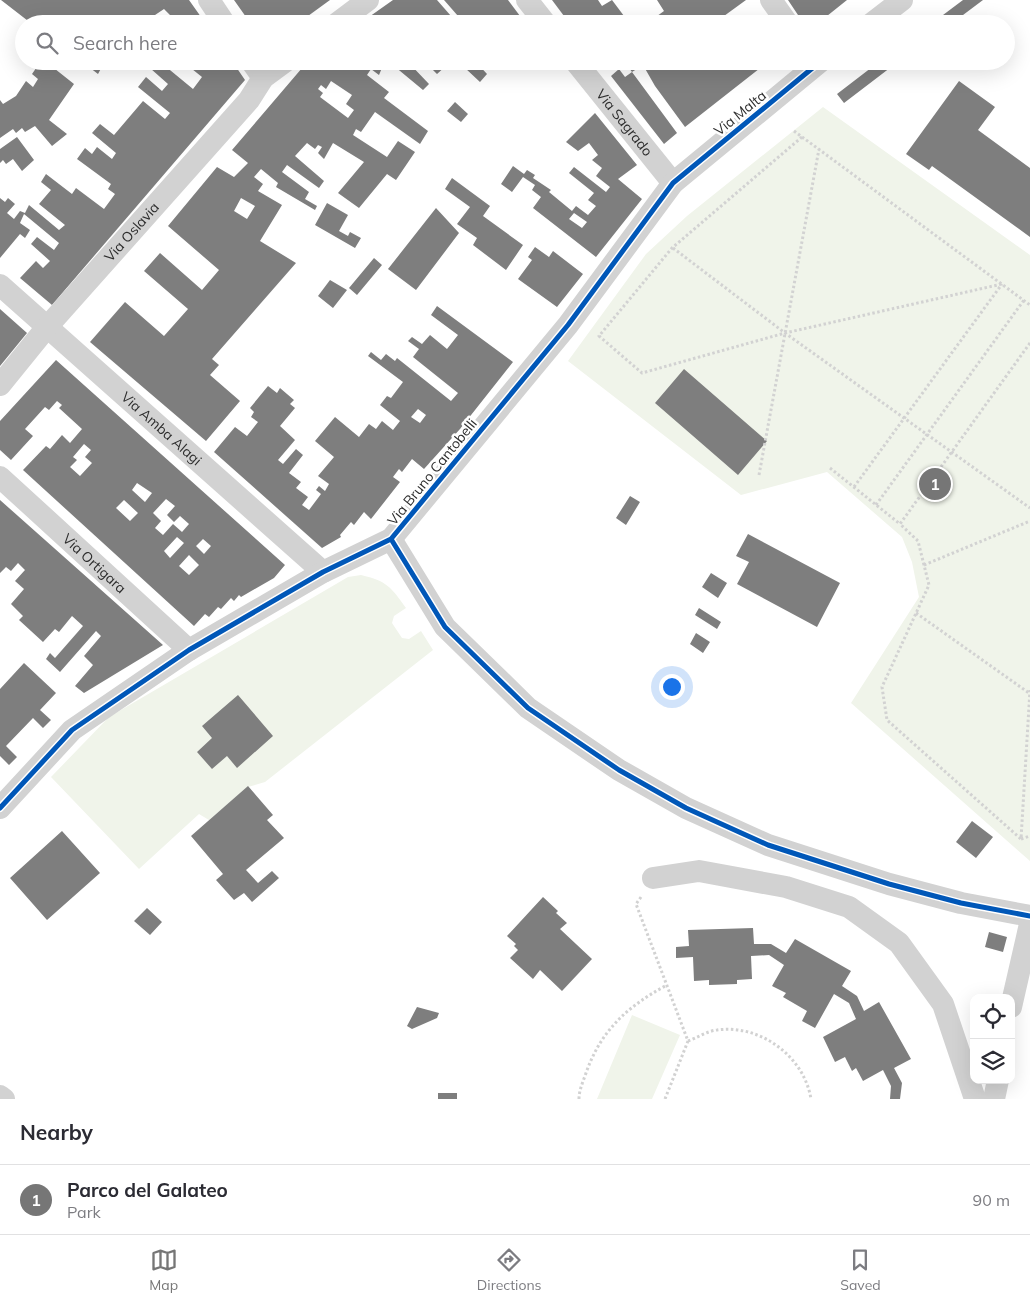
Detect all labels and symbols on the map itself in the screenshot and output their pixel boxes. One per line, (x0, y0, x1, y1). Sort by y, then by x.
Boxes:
street label: Via Sagrado (592, 86, 657, 160)
street label: Via Malta (710, 86, 770, 140)
street label: Via Oslavia (100, 198, 163, 265)
street label: Via Amba Alagi (117, 388, 206, 469)
street label: Via Bruno Cantobelli (383, 415, 481, 529)
pin: 1 (919, 465, 951, 503)
street label: Via Ortigara (59, 530, 130, 597)
your location (659, 674, 685, 700)

